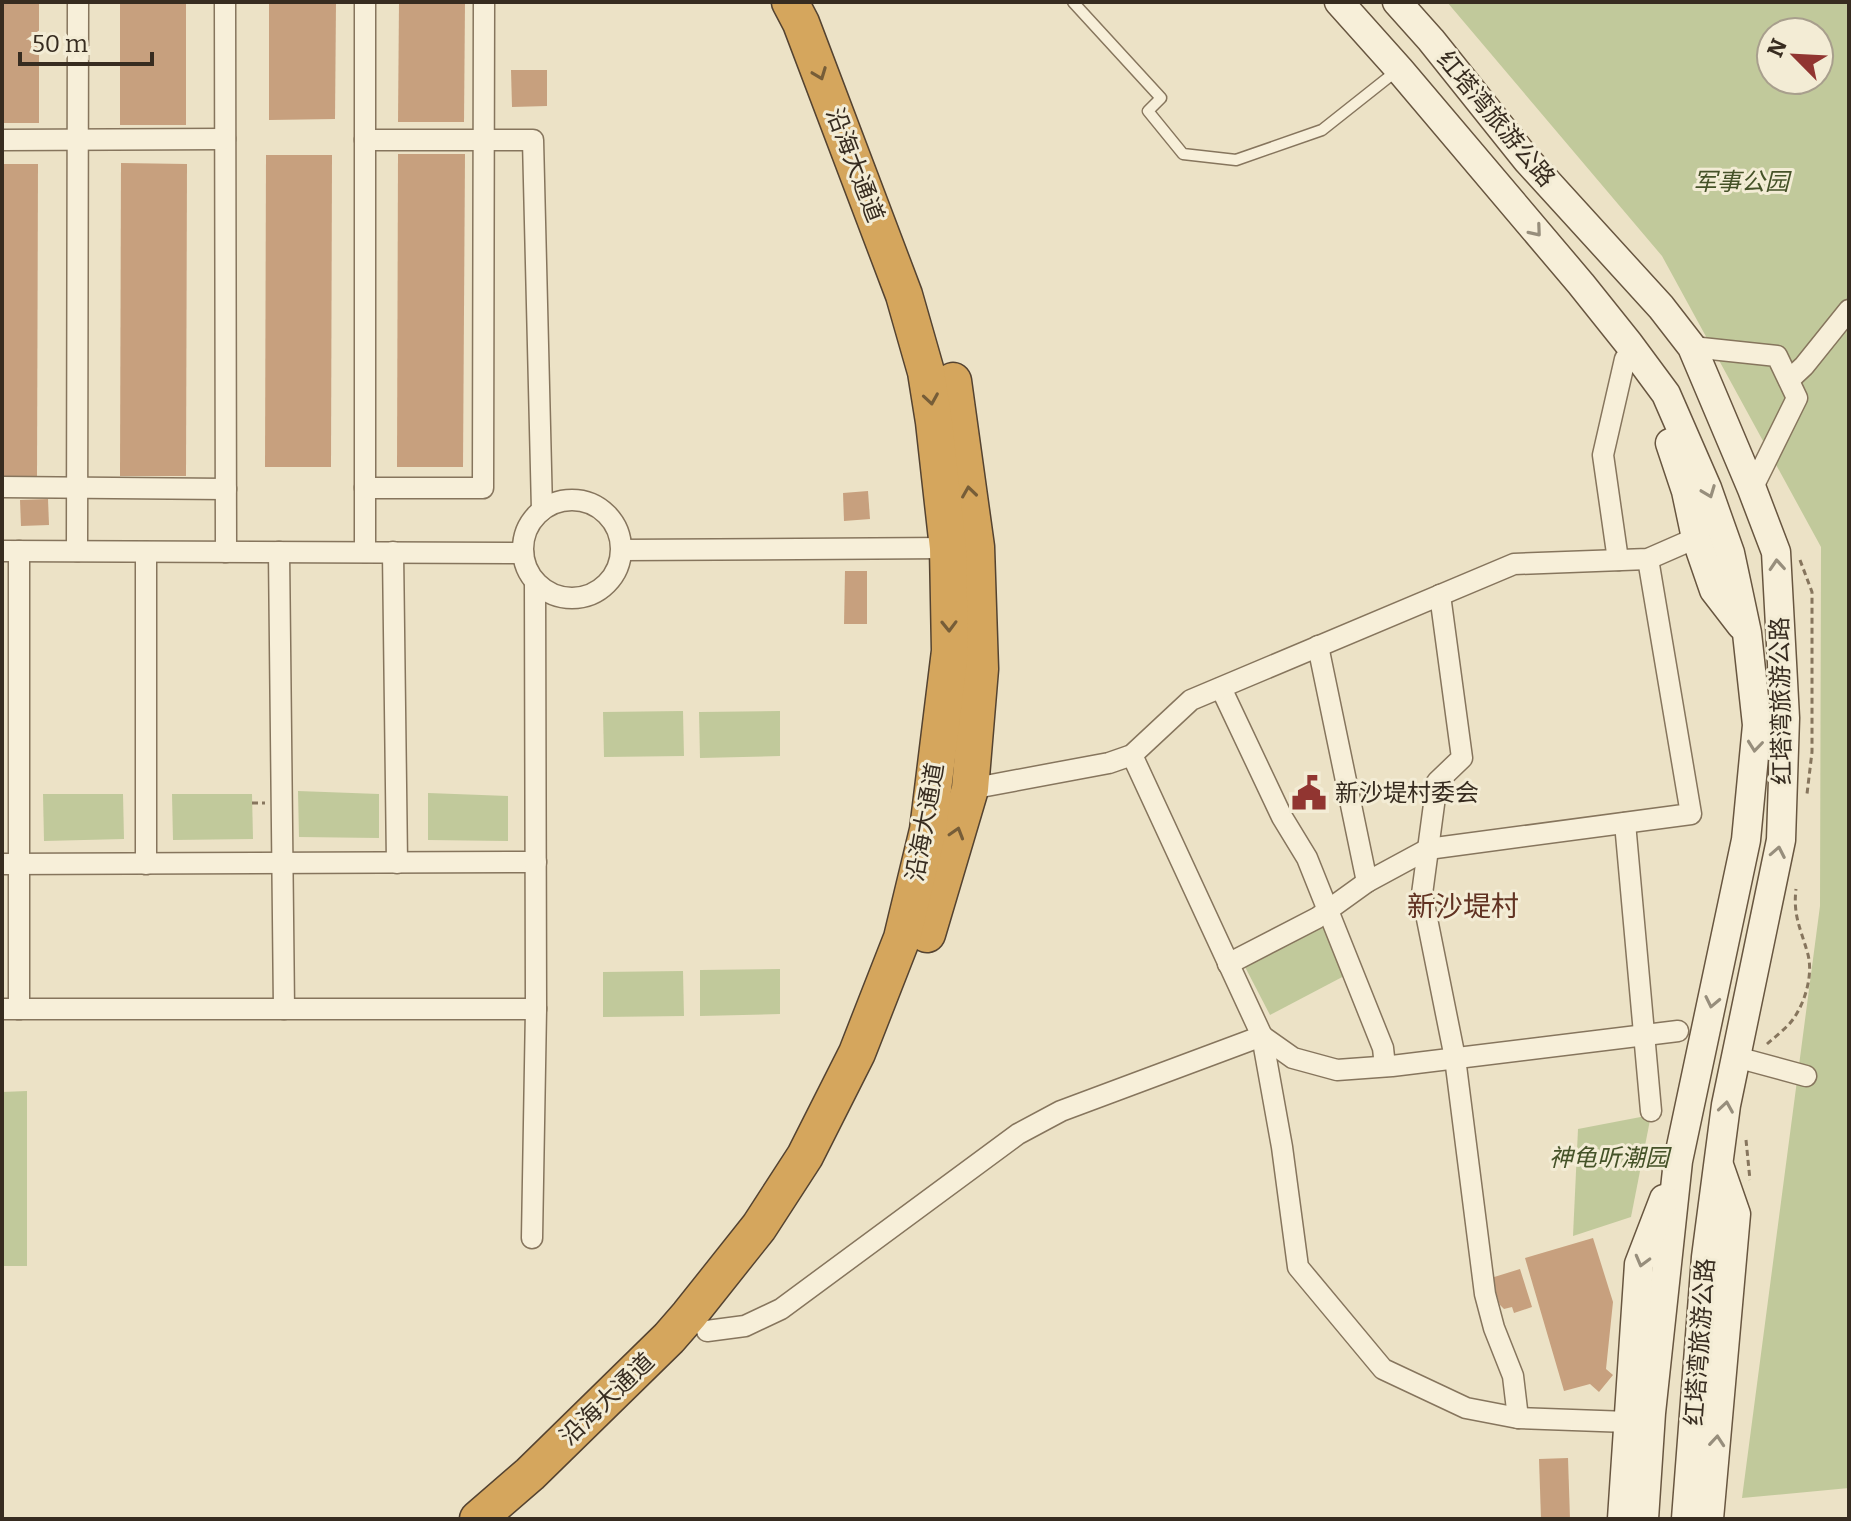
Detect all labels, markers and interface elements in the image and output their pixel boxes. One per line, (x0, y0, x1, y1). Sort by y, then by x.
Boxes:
scale bar (20, 16, 152, 66)
north arrow (1755, 16, 1835, 96)
text: 50 m (32, 30, 88, 58)
text: N (1761, 35, 1793, 61)
street label: 红塔湾旅游公路 (1431, 46, 1561, 192)
one-way arrow (810, 66, 827, 80)
street label: 沿海大通道 (820, 104, 890, 226)
park label: 军事公园 (1693, 168, 1792, 196)
one-way arrow (1526, 221, 1541, 236)
one-way arrow (921, 392, 938, 406)
one-way arrow (1699, 484, 1716, 498)
one-way arrow (961, 486, 978, 499)
one-way arrow (1769, 558, 1786, 571)
street label: 红塔湾旅游公路 (1766, 617, 1796, 785)
one-way arrow (940, 620, 958, 633)
one-way arrow (1747, 740, 1764, 753)
street label: 沿海大通道 (901, 760, 949, 884)
public building icon: 新沙堤村委会 (1290, 774, 1328, 812)
place label: 新沙堤村委会 (1335, 779, 1479, 807)
one-way arrow (947, 827, 963, 841)
one-way arrow (1769, 846, 1786, 860)
district label: 新沙堤村 (1407, 890, 1519, 923)
one-way arrow (1704, 995, 1721, 1008)
one-way arrow (1717, 1100, 1734, 1114)
park label: 神龟听潮园 (1549, 1144, 1672, 1172)
one-way arrow (1635, 1253, 1652, 1267)
street label: 红塔湾旅游公路 (1680, 1257, 1720, 1427)
street label: 沿海大通道 (554, 1347, 660, 1451)
one-way arrow (1708, 1434, 1725, 1447)

